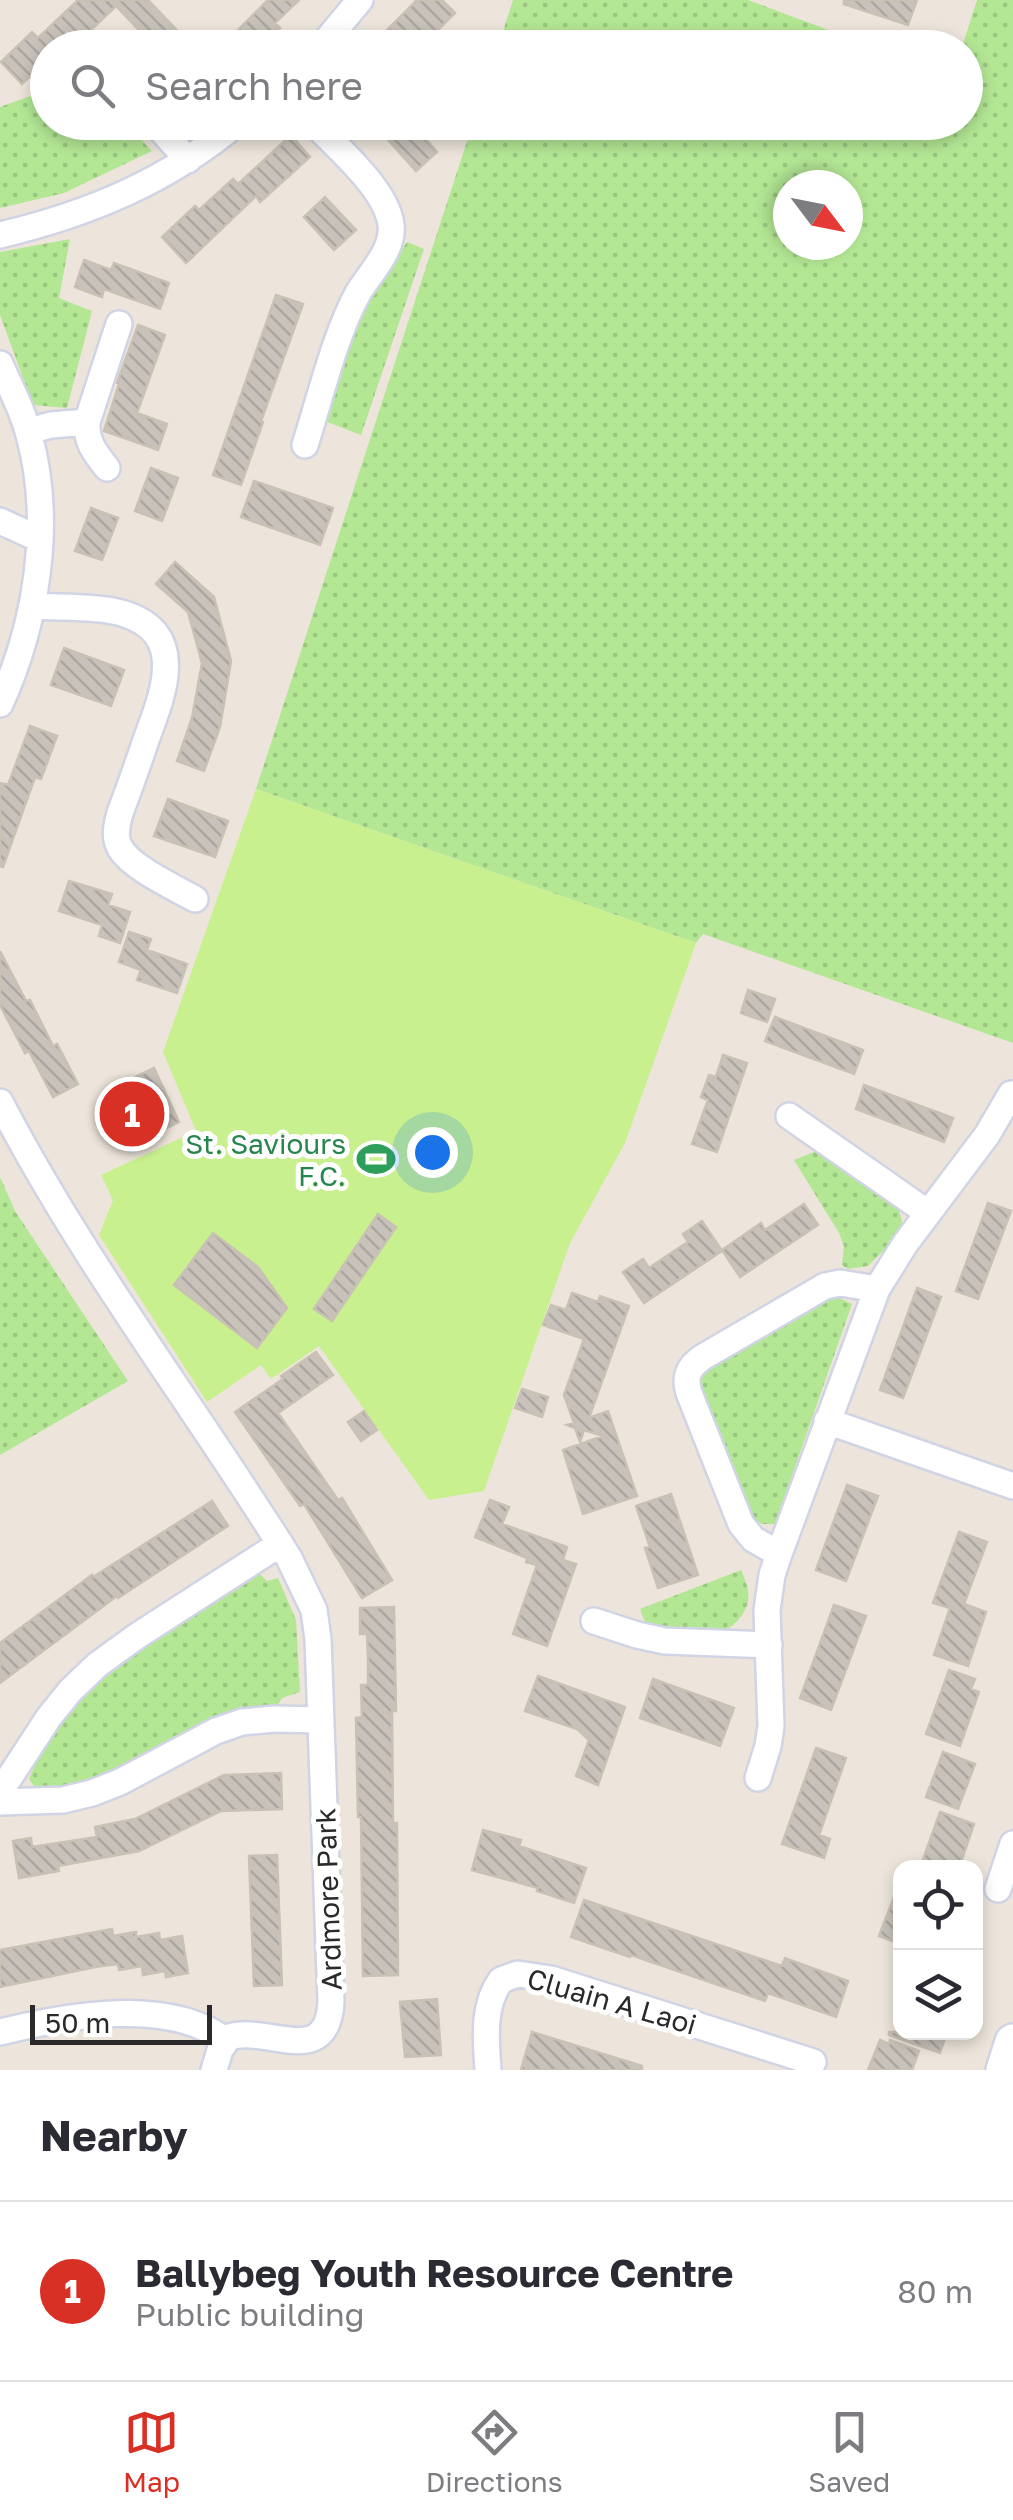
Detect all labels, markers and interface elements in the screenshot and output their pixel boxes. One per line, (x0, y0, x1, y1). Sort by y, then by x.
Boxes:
search box (30, 30, 983, 140)
icon: search (65, 58, 120, 113)
text: Search here (145, 63, 363, 108)
north arrow (773, 170, 863, 260)
pin: 1 (100, 1076, 164, 1152)
place label: St. Saviours F.C. (185, 1127, 346, 1192)
your location (407, 1127, 458, 1178)
sports icon: St. Saviours F.C. (355, 1138, 397, 1180)
street label: Ardmore Park (308, 1807, 348, 1991)
map controls (893, 1860, 983, 2040)
button: locate (893, 1860, 983, 1950)
button: layers (893, 1950, 983, 2040)
street label: Cluain A Laoi (524, 1961, 700, 2041)
scale bar (30, 2000, 212, 2044)
text: 50 m (45, 2006, 110, 2039)
text: Nearby (40, 2110, 188, 2160)
text: Ballybeg Youth Resource Centre (135, 2250, 734, 2295)
text: 1 (64, 2272, 81, 2310)
text: 80 m (897, 2272, 973, 2310)
text: Public building (135, 2295, 364, 2333)
tab: Map (123, 2405, 180, 2498)
tab: Directions (426, 2405, 563, 2498)
tab: Saved (808, 2405, 890, 2498)

